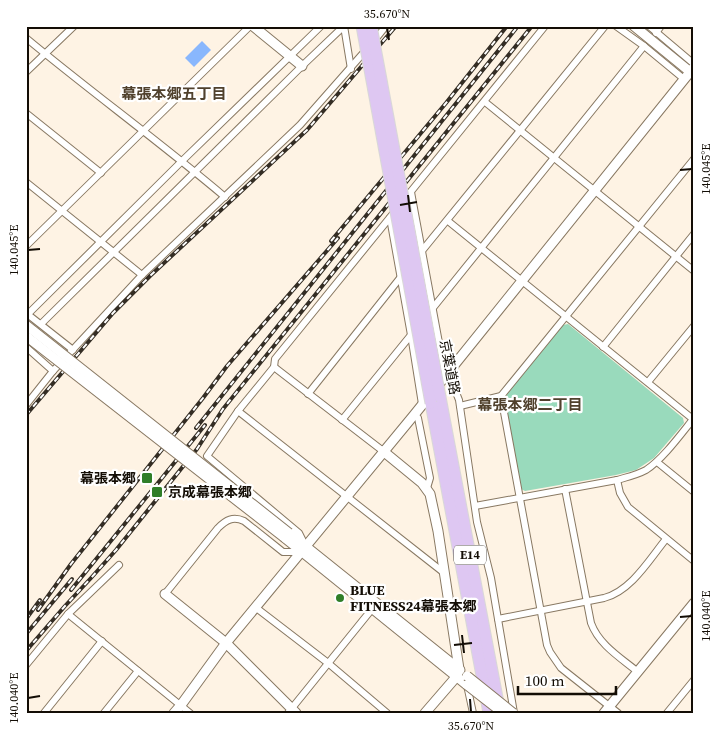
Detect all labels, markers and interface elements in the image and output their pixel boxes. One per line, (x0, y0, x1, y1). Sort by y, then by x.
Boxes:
text: 35.670°N (364, 6, 410, 22)
district label: 幕張本郷五丁目 (121, 83, 227, 104)
text: 140.045°E (698, 144, 714, 194)
text: 140.045°E (6, 225, 22, 275)
street label: 京葉道路 (435, 338, 465, 396)
district label: 幕張本郷二丁目 (477, 394, 583, 415)
place label: 幕張本郷 (80, 468, 136, 488)
marker: 幕張本郷 (140, 471, 154, 485)
place label: 京成幕張本郷 (168, 482, 252, 502)
marker: 京成幕張本郷 (150, 485, 164, 499)
road number: E14 (454, 546, 486, 564)
place label: BLUE FITNESS24幕張本郷 (350, 580, 477, 616)
text: 140.040°E (698, 591, 714, 641)
marker: BLUE FITNESS24幕張本郷 (334, 592, 346, 604)
scale bar (518, 664, 615, 696)
text: 100 m (525, 670, 565, 691)
text: 140.040°E (6, 673, 22, 723)
text: 35.670°N (448, 718, 494, 734)

